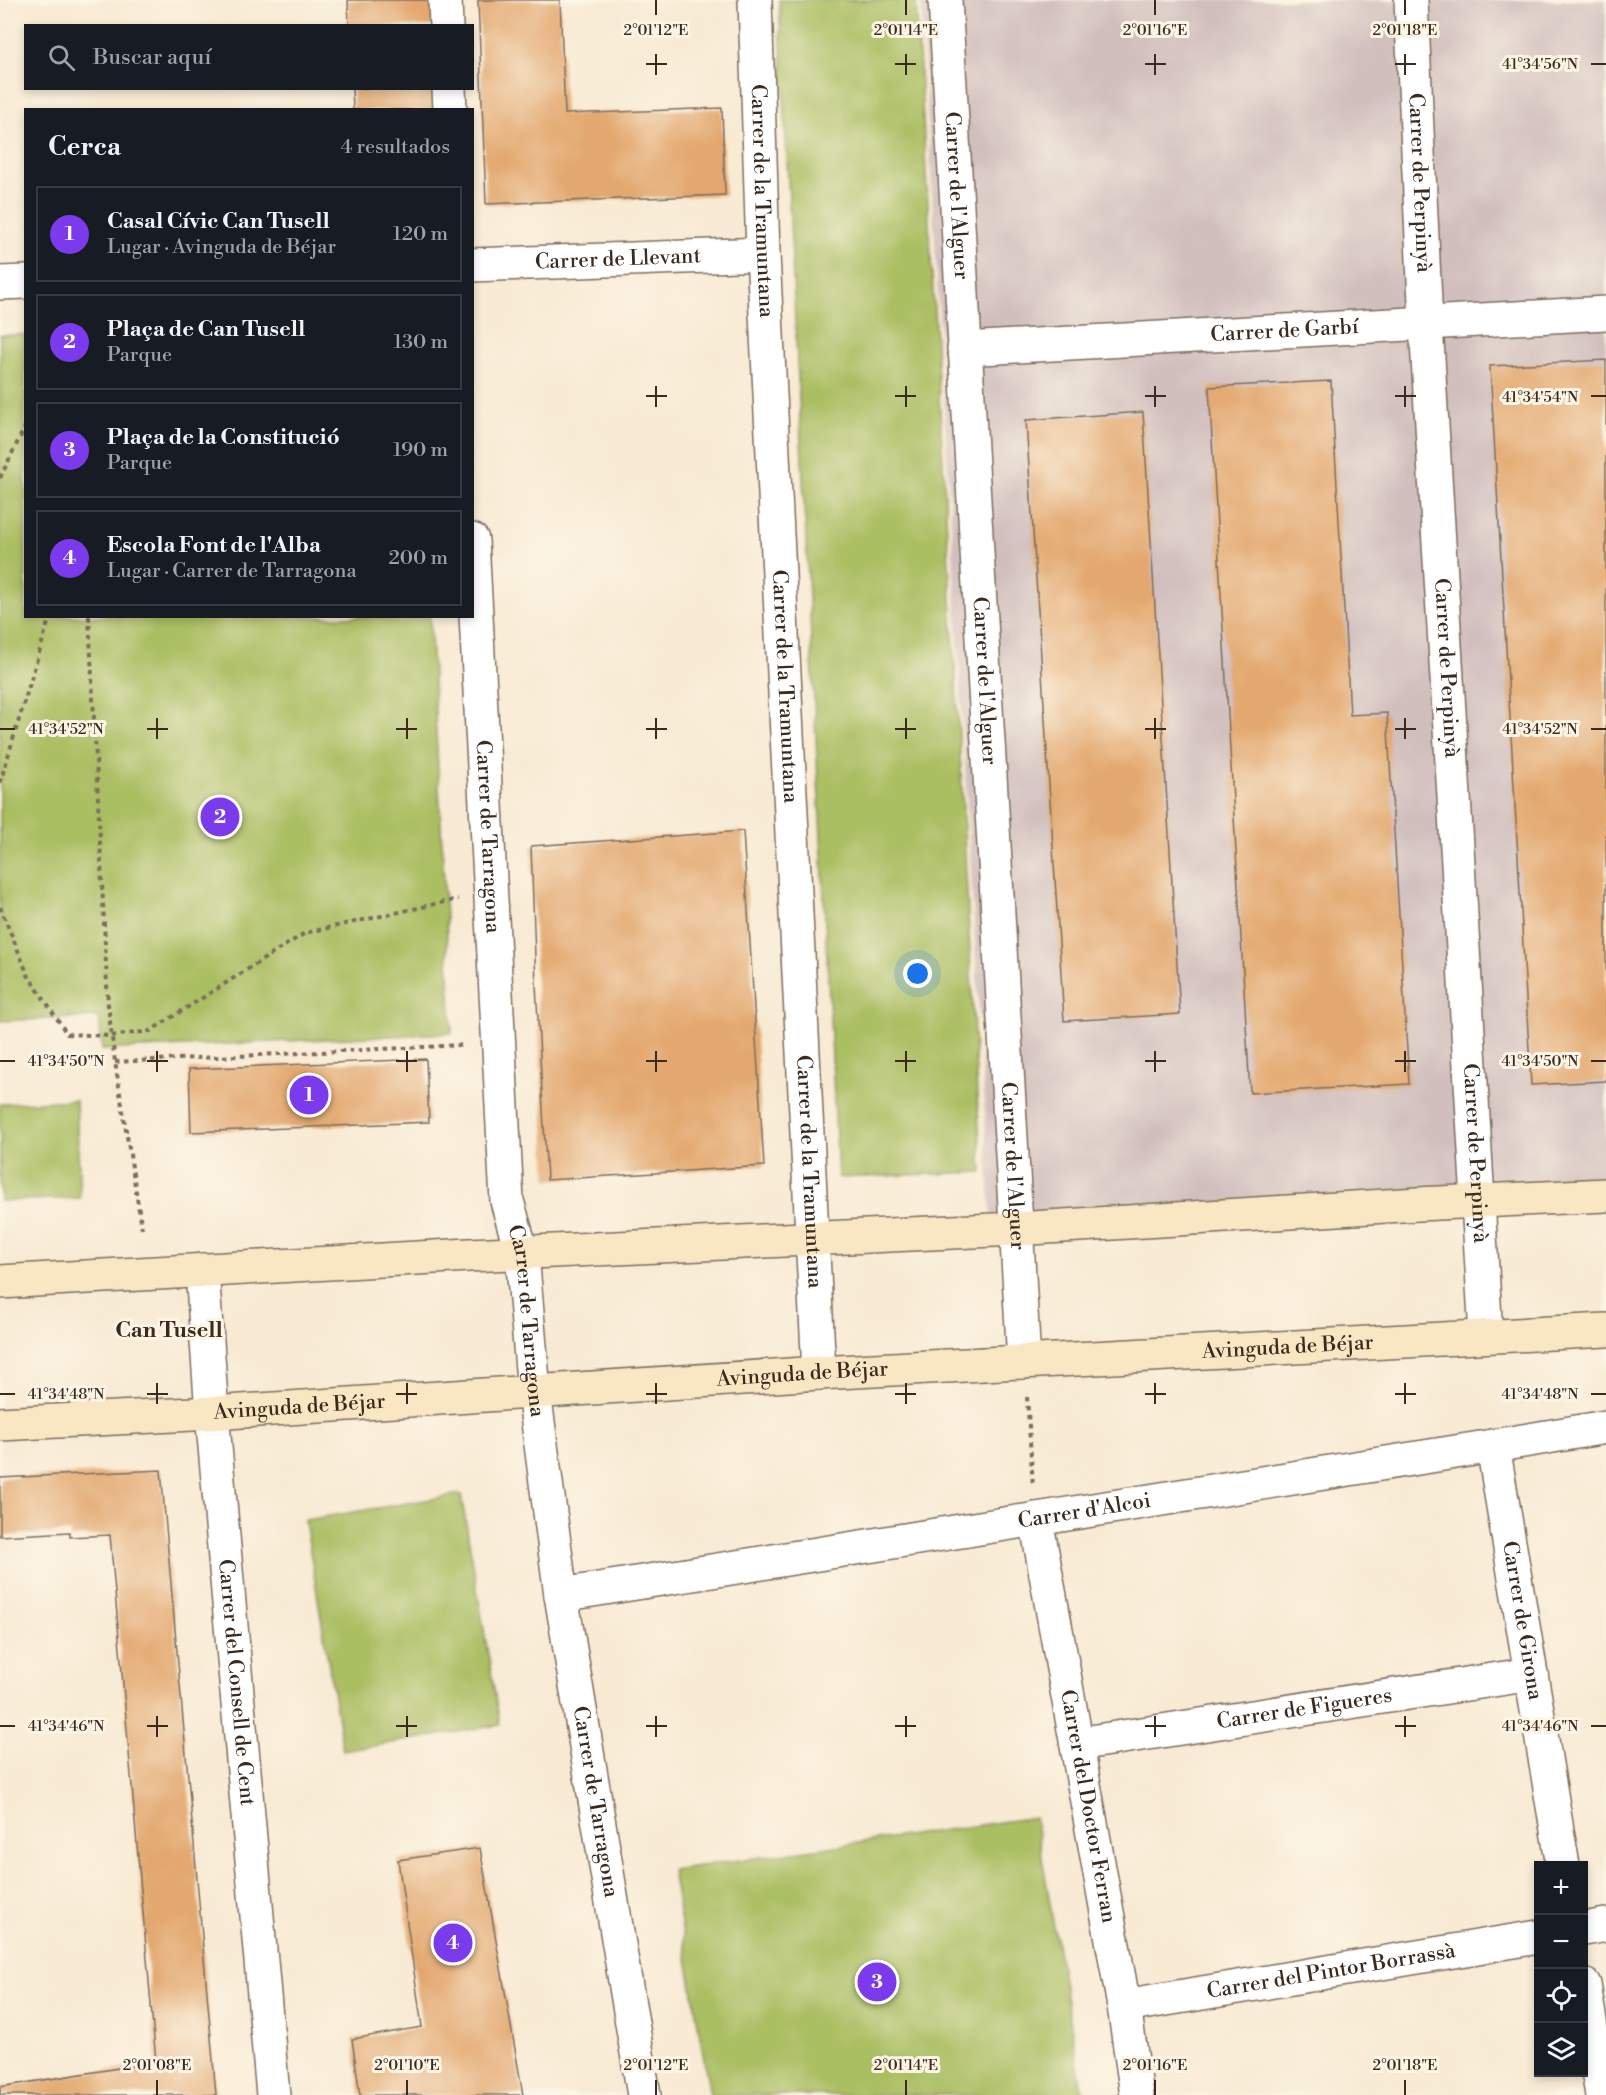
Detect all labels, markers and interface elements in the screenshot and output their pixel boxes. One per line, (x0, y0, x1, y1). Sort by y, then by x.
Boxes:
text: 2°01'12"E (624, 21, 688, 40)
text: 2°01'14"E (874, 21, 938, 40)
text: 2°01'16"E (1123, 21, 1187, 40)
text: 2°01'18"E (1373, 21, 1437, 40)
search box (24, 24, 474, 90)
icon: search (45, 41, 78, 74)
text: Buscar aquí (93, 44, 211, 71)
text: 41°34'56"N (1502, 55, 1578, 74)
street label: Carrer de la Tramuntana (745, 84, 779, 319)
street label: Carrer de Perpinyà (1402, 92, 1437, 274)
street label: Carrer de l'Alguer (938, 111, 974, 281)
text: Cerca (48, 131, 121, 163)
text: 4 resultados (340, 135, 450, 160)
text: Casal Cívic Can Tusell (107, 208, 330, 235)
text: 1 (65, 222, 74, 247)
text: 120 m (393, 222, 448, 247)
text: Lugar · Avinguda de Béjar (107, 235, 336, 260)
street label: Carrer de Llevant (534, 243, 702, 276)
street label: Carrer de Garbí (1210, 314, 1360, 348)
text: Plaça de Can Tusell (107, 316, 305, 343)
text: 2 (63, 330, 76, 355)
text: 130 m (393, 330, 448, 355)
text: Parque (107, 343, 172, 368)
text: 41°34'54"N (1502, 388, 1578, 407)
text: Plaça de la Constitució (107, 424, 340, 451)
text: 3 (63, 438, 76, 463)
text: 190 m (393, 438, 448, 463)
text: Parque (107, 451, 172, 476)
text: Escola Font de l'Alba (107, 532, 321, 559)
text: 4 (63, 546, 76, 571)
text: 200 m (388, 546, 448, 571)
text: Lugar · Carrer de Tarragona (107, 559, 357, 584)
street label: Carrer de la Tramuntana (766, 569, 803, 804)
street label: Carrer de Perpinyà (1428, 577, 1465, 759)
street label: Carrer de l'Alguer (967, 596, 1002, 766)
text: 41°34'52"N (28, 720, 104, 739)
text: 41°34'52"N (1502, 720, 1578, 739)
street label: Carrer de Tarragona (470, 739, 506, 934)
pin: 2 (200, 794, 240, 840)
your location (903, 959, 932, 988)
text: 41°34'50"N (28, 1052, 104, 1071)
text: 41°34'50"N (1502, 1052, 1578, 1071)
street label: Carrer de la Tramuntana (790, 1054, 828, 1289)
street label: Carrer de Perpinyà (1457, 1063, 1493, 1244)
pin: 1 (290, 1072, 328, 1118)
street label: Carrer de l'Alguer (995, 1081, 1030, 1251)
street label: Carrer de Tarragona (501, 1222, 550, 1419)
district label: Can Tusell (115, 1317, 223, 1344)
street label: Avinguda de Béjar (1200, 1330, 1374, 1365)
street label: Avinguda de Béjar (715, 1356, 889, 1393)
text: 41°34'48"N (28, 1385, 104, 1404)
text: 41°34'48"N (1502, 1385, 1578, 1404)
street label: Avinguda de Béjar (212, 1389, 386, 1426)
street label: Carrer d'Alcoi (1016, 1488, 1153, 1535)
street label: Carrer de Girona (1496, 1539, 1548, 1702)
street label: Carrer del Consell de Cent (212, 1558, 260, 1808)
street label: Carrer de Figueres (1215, 1683, 1394, 1735)
street label: Carrer del Doctor Ferran (1054, 1688, 1122, 1925)
street label: Carrer de Tarragona (567, 1704, 624, 1900)
text: 41°34'46"N (28, 1717, 104, 1736)
text: 41°34'46"N (1502, 1717, 1578, 1736)
map controls (1534, 1861, 1588, 2077)
button: + (1534, 1861, 1588, 1915)
button: − (1534, 1915, 1588, 1969)
pin: 4 (434, 1920, 472, 1966)
street label: Carrer del Pintor Borrassà (1205, 1938, 1458, 2005)
pin: 3 (858, 1960, 896, 2004)
button: locate (1534, 1969, 1588, 2023)
button: layers (1534, 2023, 1588, 2077)
text: 2°01'08"E (123, 2056, 191, 2075)
text: 2°01'10"E (374, 2056, 440, 2075)
text: 2°01'12"E (624, 2056, 688, 2075)
text: 2°01'14"E (874, 2056, 938, 2075)
text: 2°01'16"E (1123, 2056, 1187, 2075)
text: 2°01'18"E (1373, 2056, 1437, 2075)

